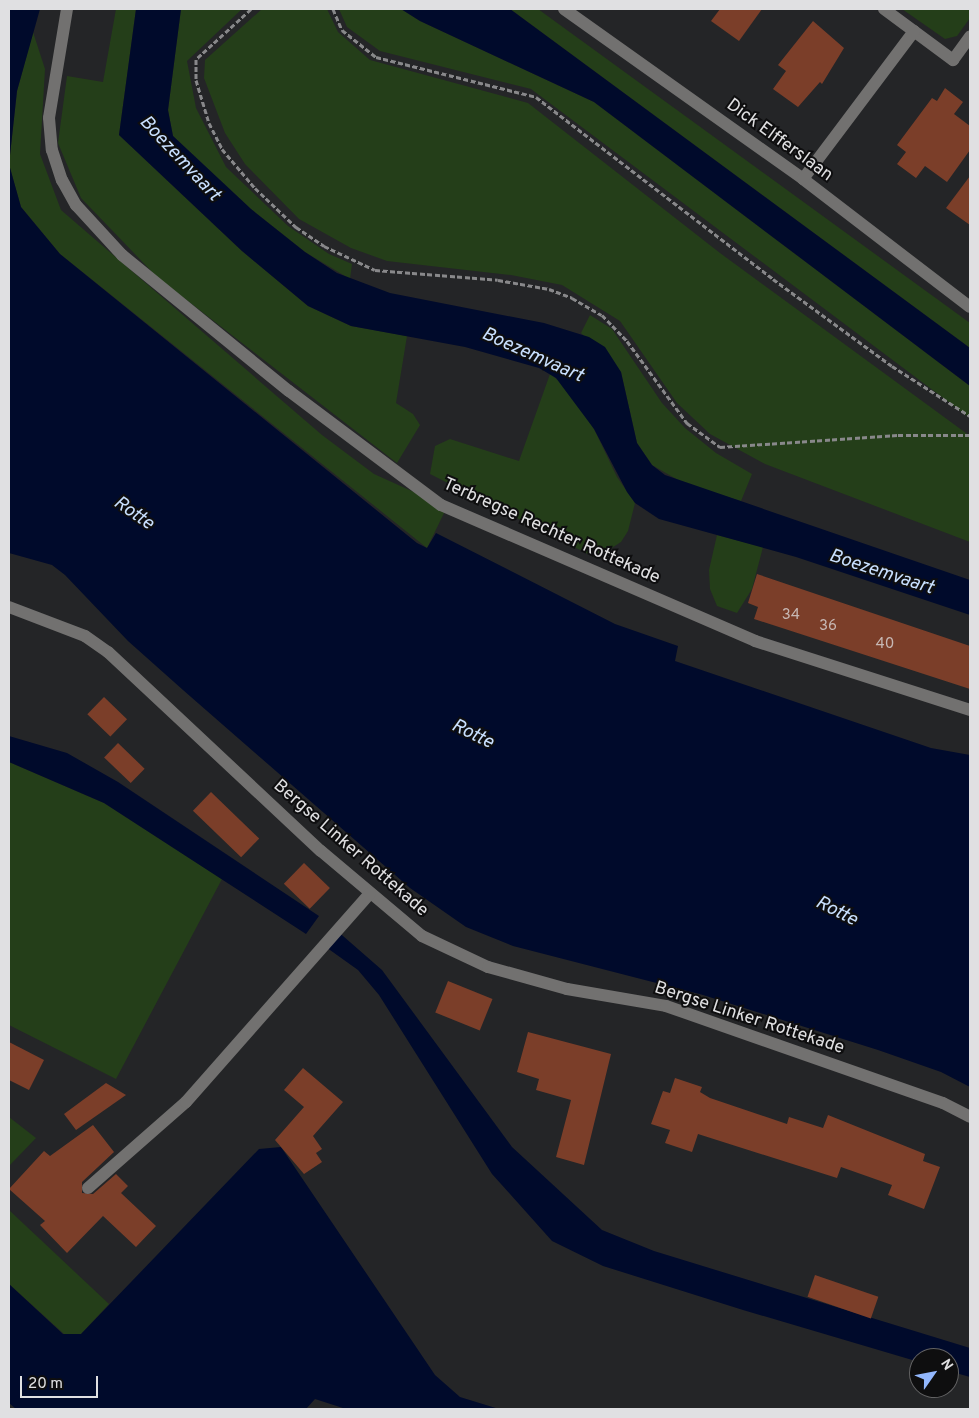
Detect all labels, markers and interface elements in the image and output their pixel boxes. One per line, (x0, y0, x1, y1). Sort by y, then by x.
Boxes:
street label: Dick Elfferslaan (721, 95, 837, 187)
water label: Boezemvaart (134, 111, 224, 207)
water label: Boezemvaart (478, 323, 586, 389)
street label: Terbregse Rechter Rottekade (439, 474, 663, 590)
water label: Rotte (108, 492, 158, 536)
water label: Boezemvaart (826, 545, 936, 601)
house number: 34 (782, 607, 800, 625)
house number: 36 (819, 618, 837, 636)
house number: 40 (876, 636, 894, 654)
water label: Rotte (447, 715, 497, 755)
street label: Bergse Linker Rottekade (268, 776, 432, 922)
water label: Rotte (811, 892, 861, 932)
street label: Bergse Linker Rottekade (651, 978, 847, 1060)
north arrow (909, 1348, 959, 1398)
text: N (936, 1356, 956, 1374)
scale bar (22, 1366, 100, 1398)
text: 20 m (28, 1375, 63, 1394)

